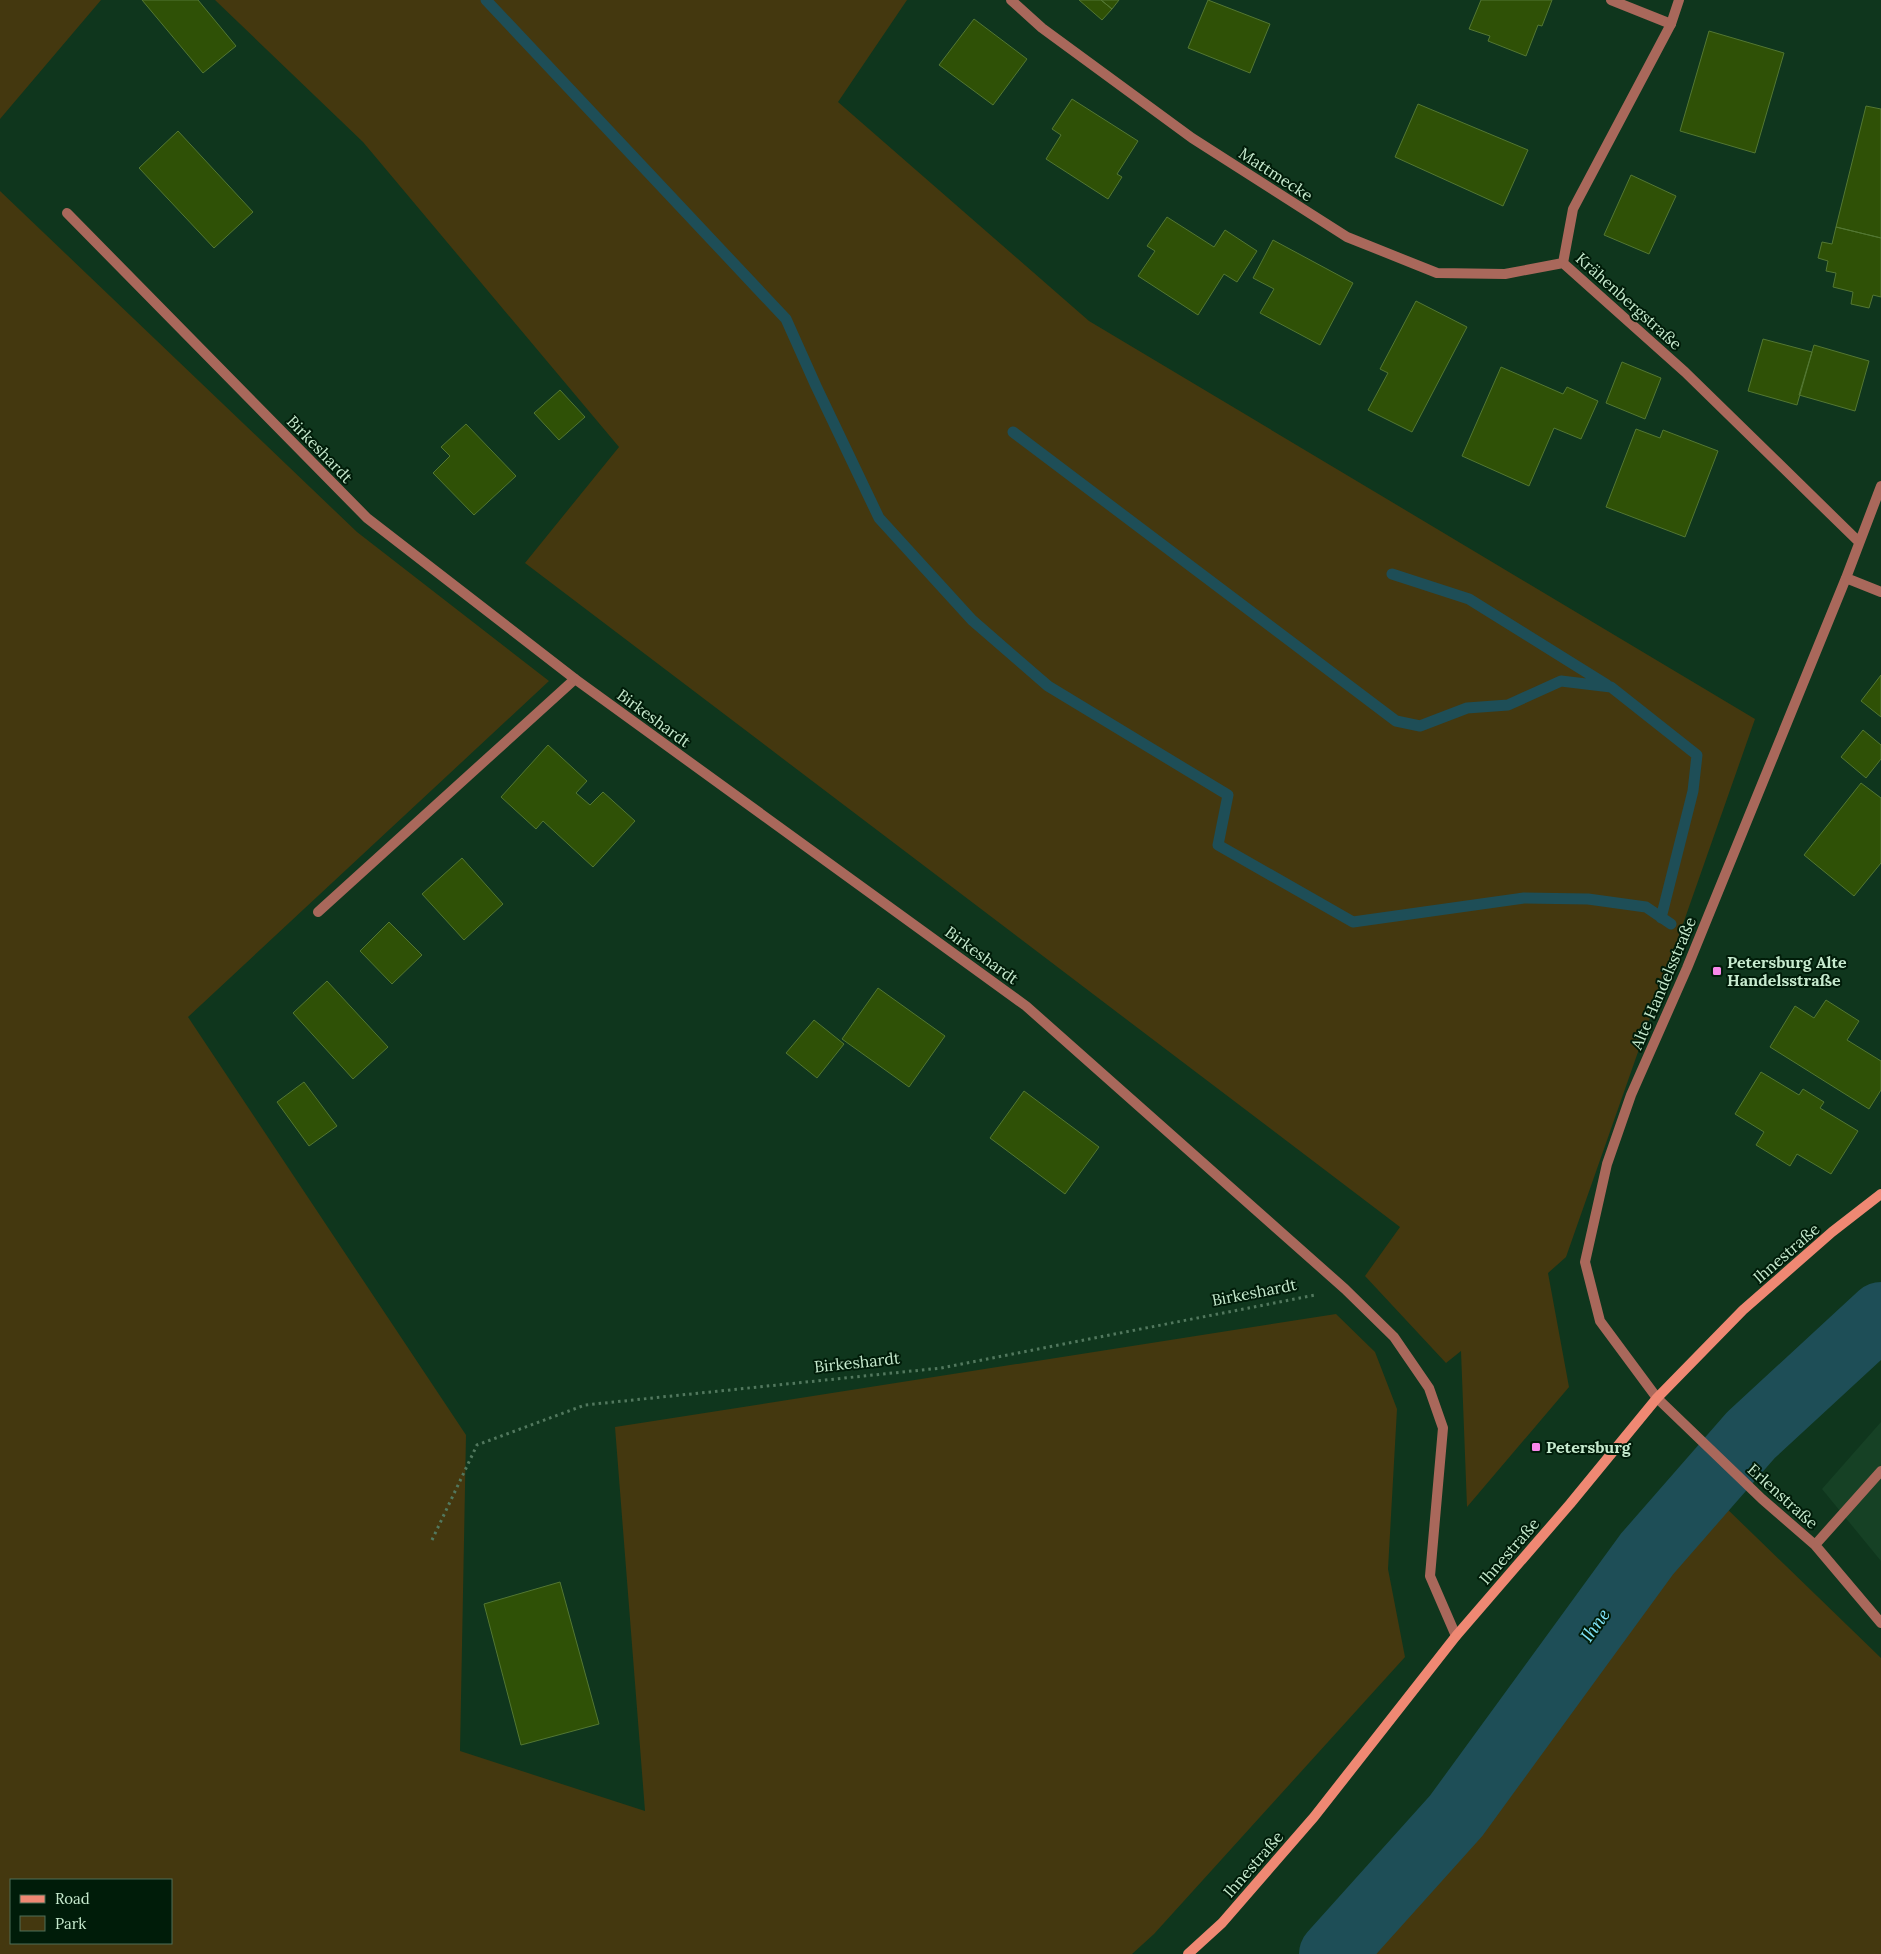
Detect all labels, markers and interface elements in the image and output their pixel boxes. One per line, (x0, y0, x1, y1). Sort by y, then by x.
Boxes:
street label: Mattmecke (1235, 143, 1317, 205)
street label: Krähenbergstraße (1572, 248, 1686, 354)
street label: Birkeshardt (283, 411, 358, 487)
street label: Birkeshardt (613, 685, 695, 752)
street label: Alte Handelsstraße (1626, 913, 1700, 1053)
street label: Birkeshardt (941, 922, 1023, 989)
place label: Petersburg Alte Handelsstraße (1727, 952, 1847, 990)
marker: Petersburg Alte Handelsstraße (1711, 965, 1723, 977)
street label: Ihnestraße (1749, 1218, 1824, 1287)
street label: Birkeshardt (1210, 1274, 1299, 1310)
street label: Birkeshardt (813, 1347, 902, 1376)
place label: Petersburg (1546, 1437, 1632, 1457)
marker: Petersburg (1530, 1441, 1542, 1453)
street label: Erlenstraße (1744, 1459, 1823, 1533)
street label: Ihnestraße (1475, 1513, 1544, 1588)
water label: Ihne (1575, 1604, 1615, 1646)
street label: Ihnestraße (1219, 1826, 1288, 1901)
legend (10, 1879, 172, 1944)
text: Road (55, 1889, 90, 1908)
text: Park (55, 1914, 86, 1933)

